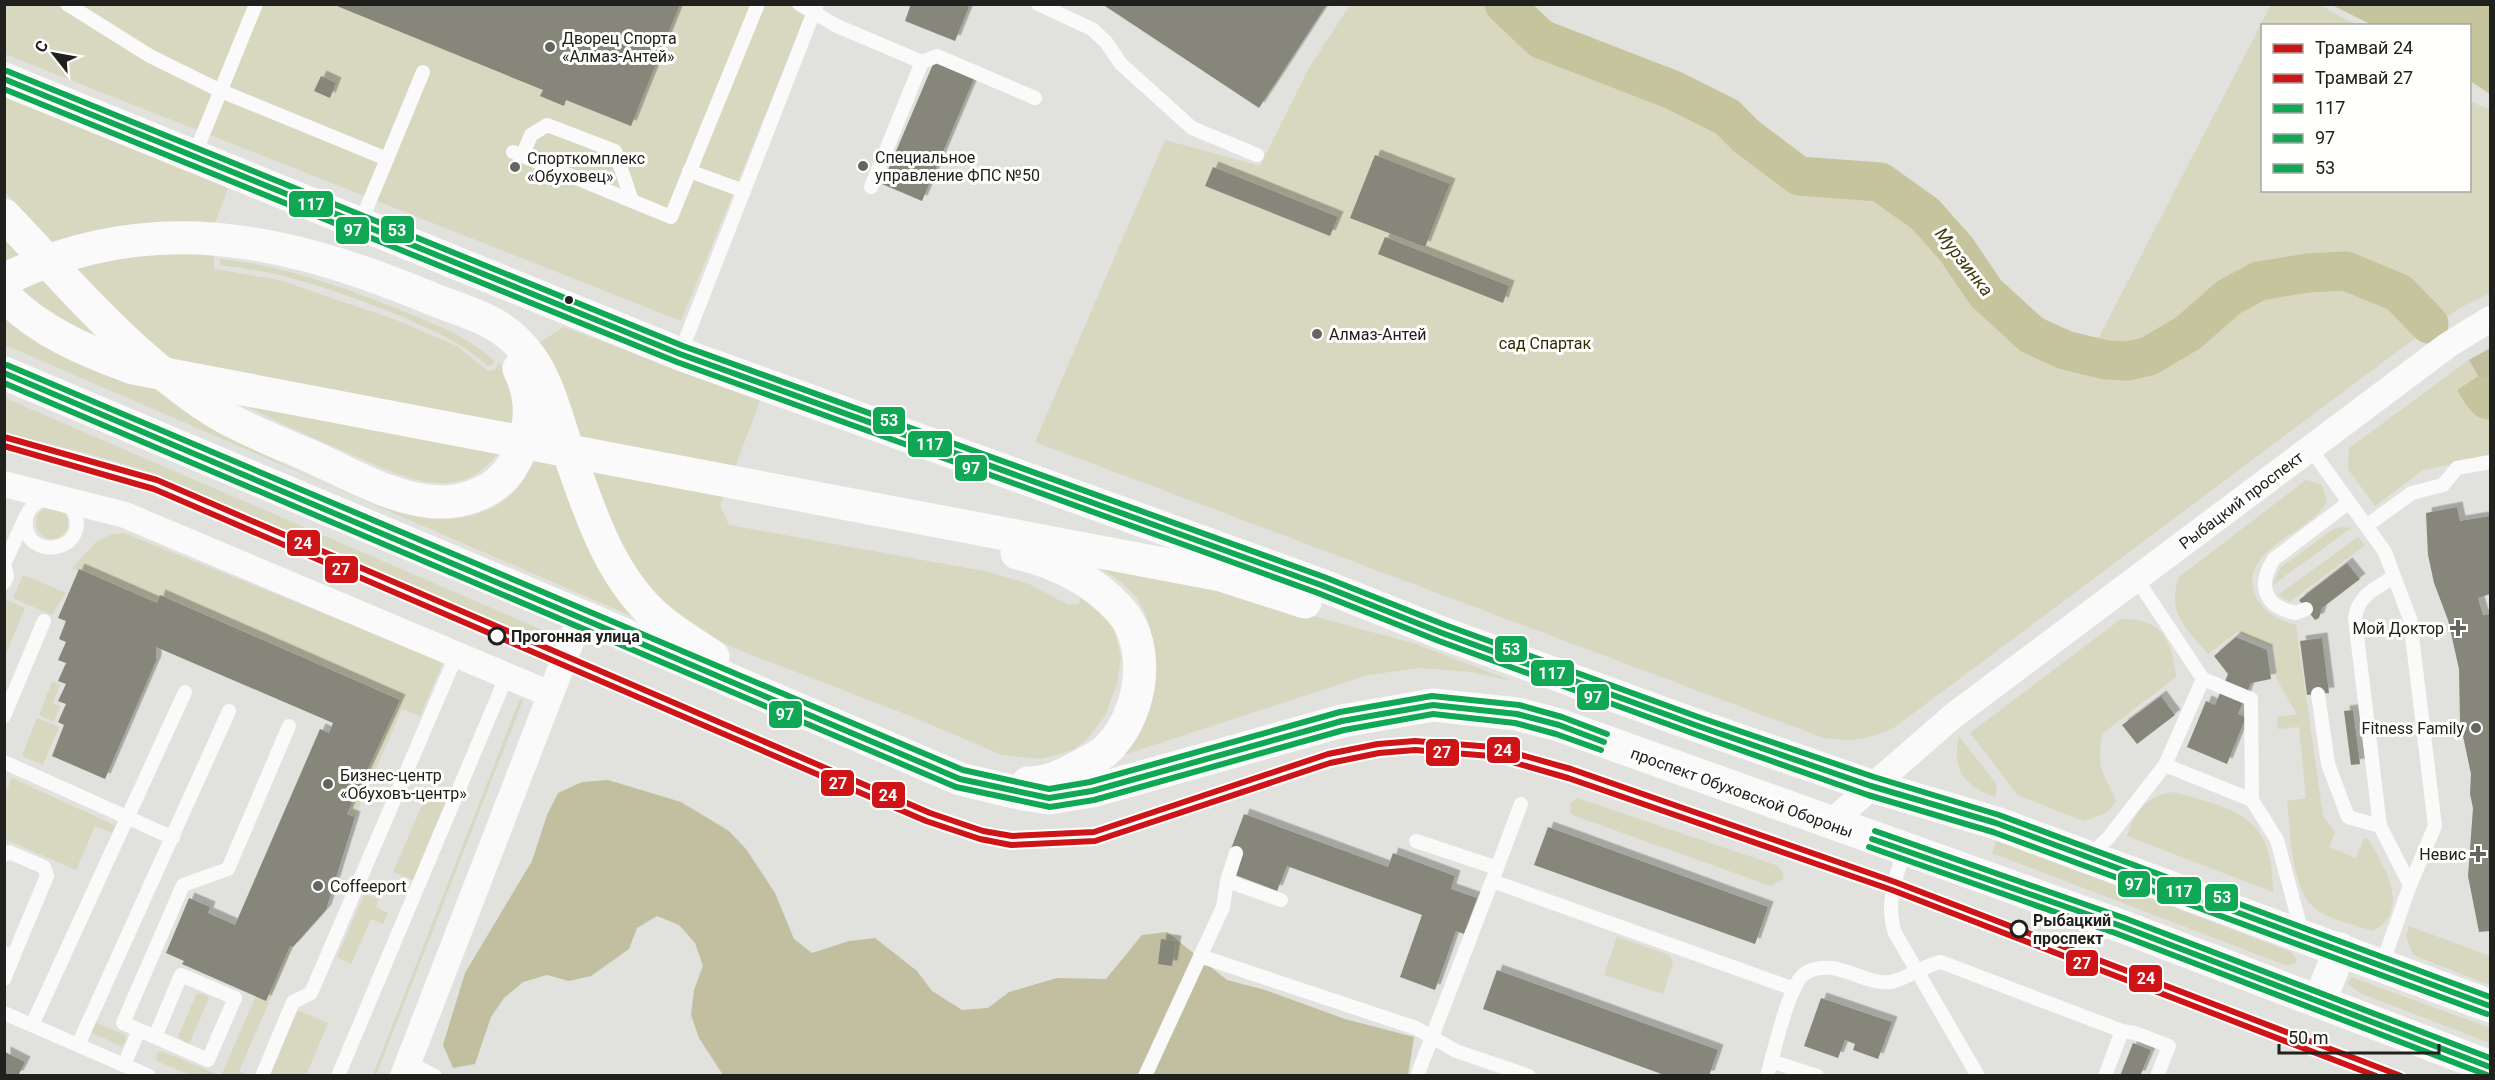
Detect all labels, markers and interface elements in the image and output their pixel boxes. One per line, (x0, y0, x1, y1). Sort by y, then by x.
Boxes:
north arrow (24, 24, 84, 84)
legend (2261, 24, 2471, 192)
place label: Дворец Спорта «Алмаз-Антей» (562, 29, 677, 66)
text: С (31, 37, 52, 56)
text: Трамвай 24 (2315, 37, 2413, 58)
marker: Дворец Спорта «Алмаз-Антей» (543, 40, 557, 54)
text: Трамвай 27 (2315, 67, 2413, 88)
text: 117 (2315, 97, 2345, 118)
text: 97 (2315, 127, 2335, 148)
place label: Специальное управление ФПС №50 (875, 148, 1040, 185)
place label: Спорткомплекс «Обуховец» (527, 149, 645, 186)
text: 53 (2315, 157, 2335, 178)
marker: Специальное управление ФПС №50 (856, 159, 870, 173)
marker: Спорткомплекс «Обуховец» (508, 160, 522, 174)
line badge: 117 (288, 190, 334, 218)
text: 117 (297, 195, 325, 214)
line badge: 53 (380, 215, 415, 244)
line badge: 97 (335, 216, 370, 245)
text: 97 (344, 221, 362, 240)
text: 53 (388, 221, 406, 240)
water label: Мурзинка (1931, 223, 1998, 300)
unlabelled marker (563, 294, 575, 306)
place label: Алмаз-Антей (1329, 325, 1426, 344)
marker: Алмаз-Антей (1310, 327, 1324, 341)
park label: сад Спартак (1499, 334, 1592, 353)
line badge: 53 (872, 406, 906, 435)
text: 53 (880, 411, 898, 430)
line badge: 117 (907, 430, 953, 458)
text: 117 (916, 435, 944, 454)
street label: Рыбацкий проспект (2176, 447, 2307, 553)
line badge: 97 (954, 454, 988, 482)
text: 97 (962, 459, 980, 478)
line badge: 24 (286, 529, 321, 557)
text: 24 (294, 534, 312, 553)
line badge: 27 (324, 555, 359, 584)
text: 27 (332, 560, 350, 579)
place label: Мой Доктор (2352, 619, 2444, 638)
marker: Мой Доктор (2449, 619, 2467, 637)
marker: Прогонная улица (488, 627, 506, 645)
place label: Прогонная улица (511, 627, 640, 646)
line badge: 53 (1494, 635, 1528, 663)
text: 53 (1502, 640, 1520, 659)
line badge: 117 (1530, 659, 1575, 687)
text: 117 (1538, 664, 1566, 683)
line badge: 97 (1576, 683, 1610, 711)
text: 97 (1584, 688, 1602, 707)
line badge: 97 (768, 700, 803, 729)
text: 97 (776, 705, 794, 724)
place label: Fitness Family (2362, 719, 2464, 738)
marker: Fitness Family (2469, 721, 2483, 735)
line badge: 24 (1486, 736, 1521, 764)
line badge: 27 (1425, 738, 1460, 767)
text: 24 (1494, 741, 1512, 760)
text: 27 (1433, 743, 1451, 762)
street label: проспект Обуховской Обороны (1628, 743, 1856, 842)
place label: Бизнес-центр «Обуховъ-центр» (340, 766, 467, 803)
line badge: 27 (820, 769, 855, 797)
text: 27 (829, 774, 847, 793)
marker: Бизнес-центр «Обуховъ-центр» (321, 777, 335, 791)
line badge: 24 (871, 781, 906, 809)
text: 24 (879, 786, 897, 805)
place label: Невис (2419, 845, 2466, 864)
marker: Невис (2471, 847, 2485, 861)
line badge: 97 (2117, 870, 2151, 898)
text: 97 (2125, 875, 2143, 894)
line badge: 117 (2156, 876, 2202, 905)
place label: Coffeeport (330, 877, 407, 896)
marker: Coffeeport (311, 879, 325, 893)
text: 117 (2165, 882, 2193, 901)
line badge: 53 (2204, 883, 2239, 912)
text: 53 (2213, 888, 2231, 907)
place label: Рыбацкий проспект (2033, 911, 2111, 948)
marker: Рыбацкий проспект (2010, 920, 2028, 938)
line badge: 27 (2065, 949, 2099, 977)
text: 27 (2073, 954, 2091, 973)
line badge: 24 (2128, 964, 2163, 993)
text: 24 (2137, 969, 2155, 988)
scale bar (2279, 1017, 2440, 1055)
text: 50 m (2288, 1027, 2328, 1048)

